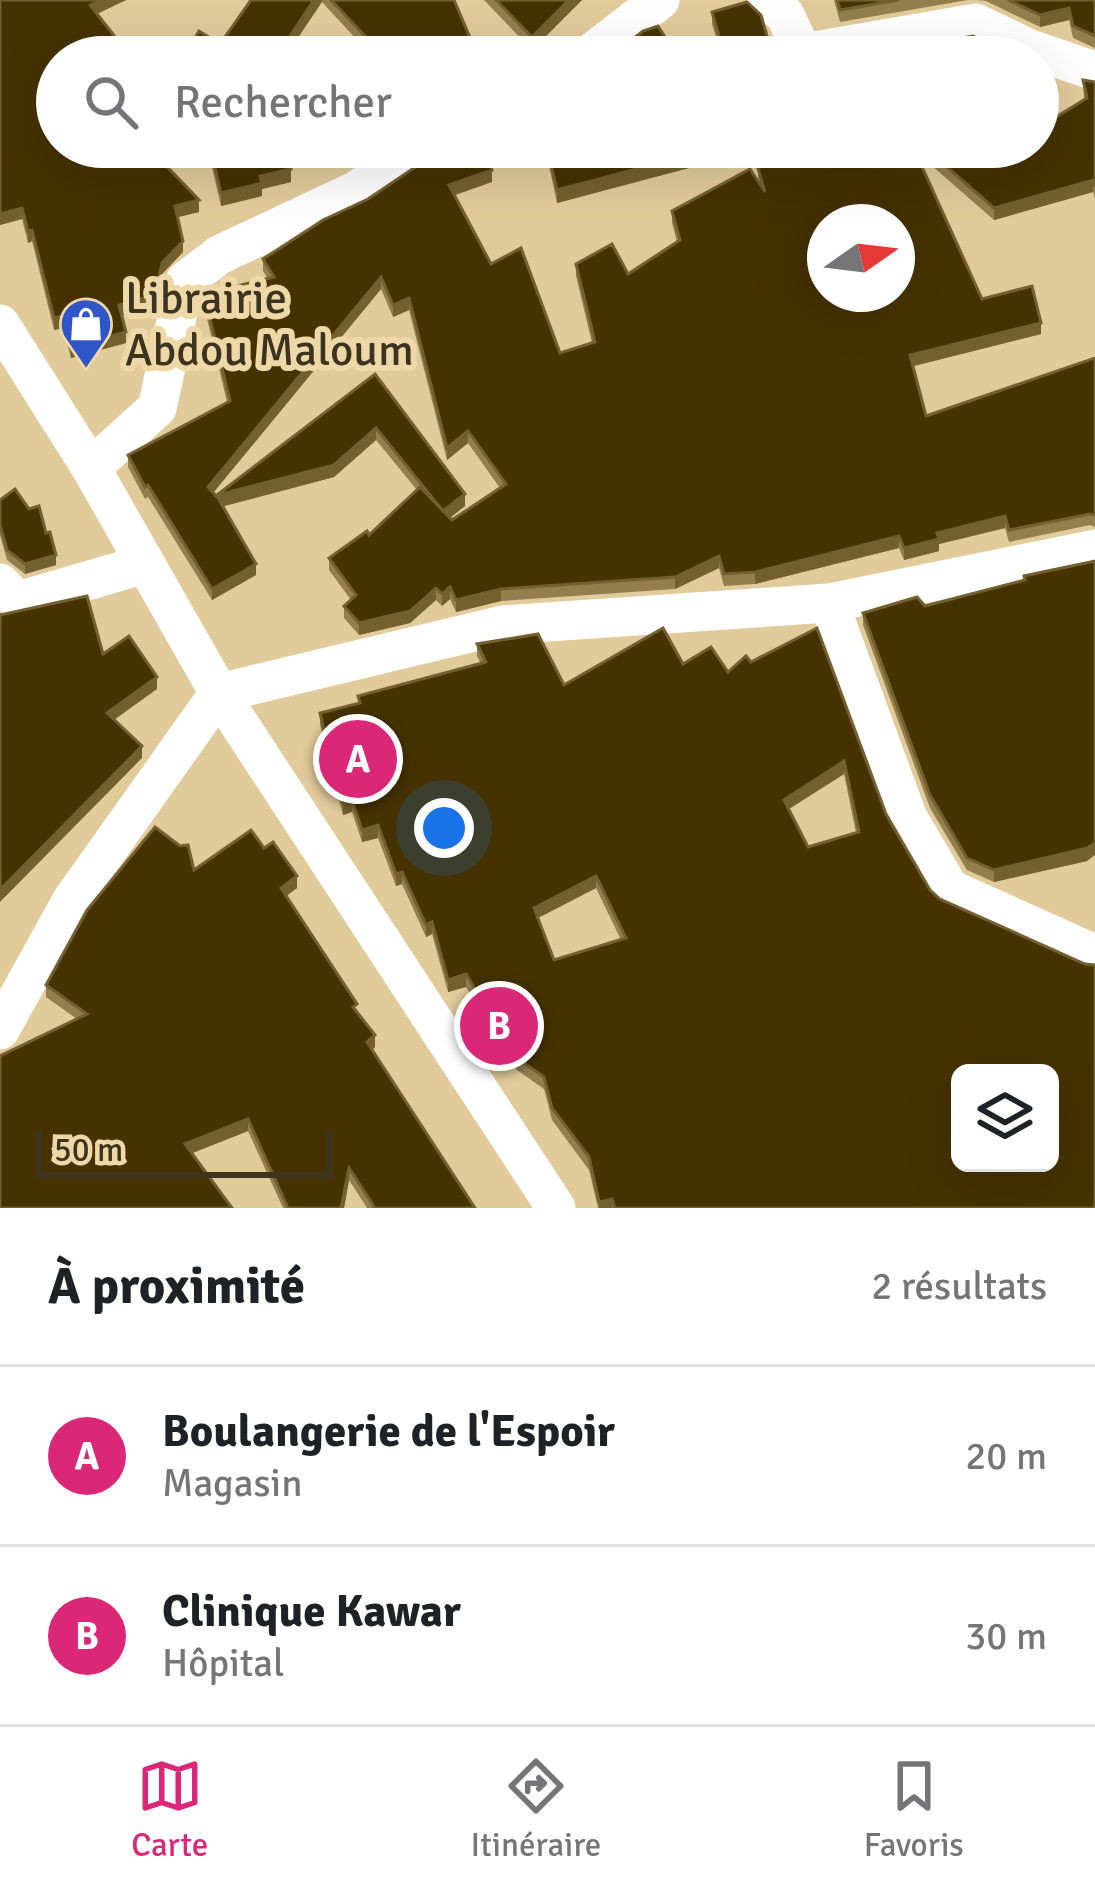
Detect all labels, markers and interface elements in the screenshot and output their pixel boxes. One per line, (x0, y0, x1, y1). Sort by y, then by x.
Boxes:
search box (36, 36, 1059, 168)
icon: search (78, 69, 144, 135)
text: Rechercher (174, 75, 392, 130)
north arrow (807, 204, 915, 312)
place label: Librairie Abdou Maloum (125, 271, 414, 378)
shop icon: Librairie Abdou Maloum (58, 296, 114, 370)
pin: A (319, 714, 397, 804)
your location (414, 798, 474, 858)
pin: B (460, 981, 538, 1071)
map controls (951, 1064, 1059, 1172)
button: layers (951, 1064, 1059, 1172)
scale bar (36, 1124, 333, 1177)
text: 50 m (54, 1130, 123, 1171)
text: À proximité (48, 1255, 305, 1318)
text: 2 résultats (871, 1262, 1047, 1310)
text: Boulangerie de l'Espoir (162, 1404, 615, 1459)
text: A (75, 1432, 99, 1480)
text: 20 m (965, 1432, 1047, 1480)
text: Magasin (162, 1459, 302, 1507)
text: Clinique Kawar (162, 1584, 461, 1639)
text: B (75, 1612, 99, 1660)
text: 30 m (965, 1612, 1047, 1660)
text: Hôpital (162, 1639, 285, 1687)
tab: Carte (131, 1753, 208, 1866)
tab: Itinéraire (471, 1753, 601, 1866)
tab: Favoris (864, 1753, 964, 1866)

